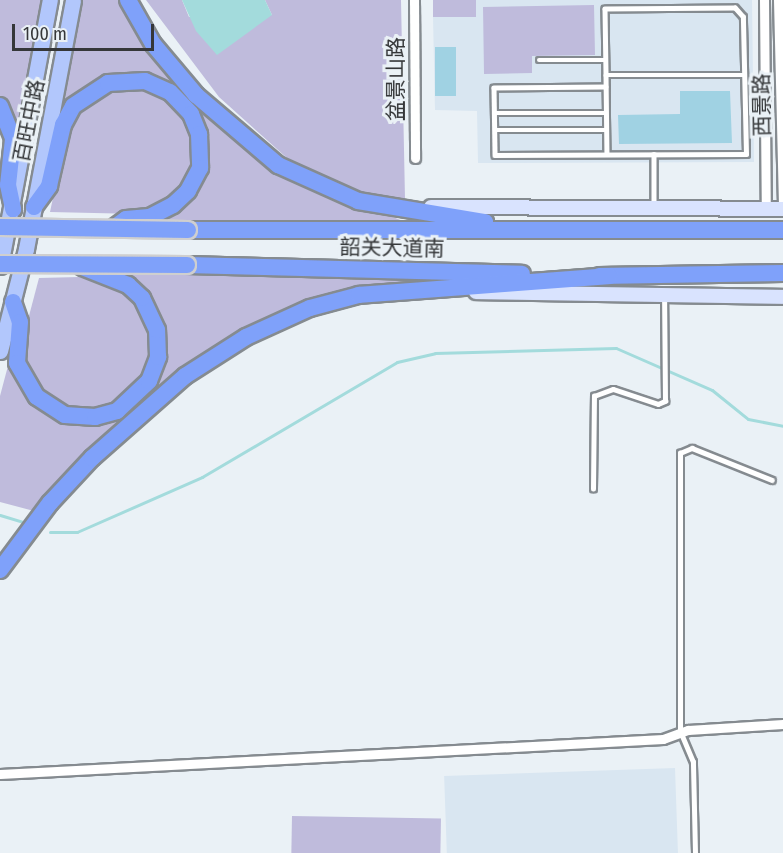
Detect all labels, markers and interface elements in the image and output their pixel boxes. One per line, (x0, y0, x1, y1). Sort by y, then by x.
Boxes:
scale bar (15, 12, 158, 50)
text: 100 m (23, 23, 67, 45)
street label: 盆景山路 (383, 37, 409, 121)
street label: 西景路 (749, 73, 775, 137)
street label: 百旺中路 (9, 77, 49, 165)
street label: 韶关大道南 (339, 234, 445, 262)

